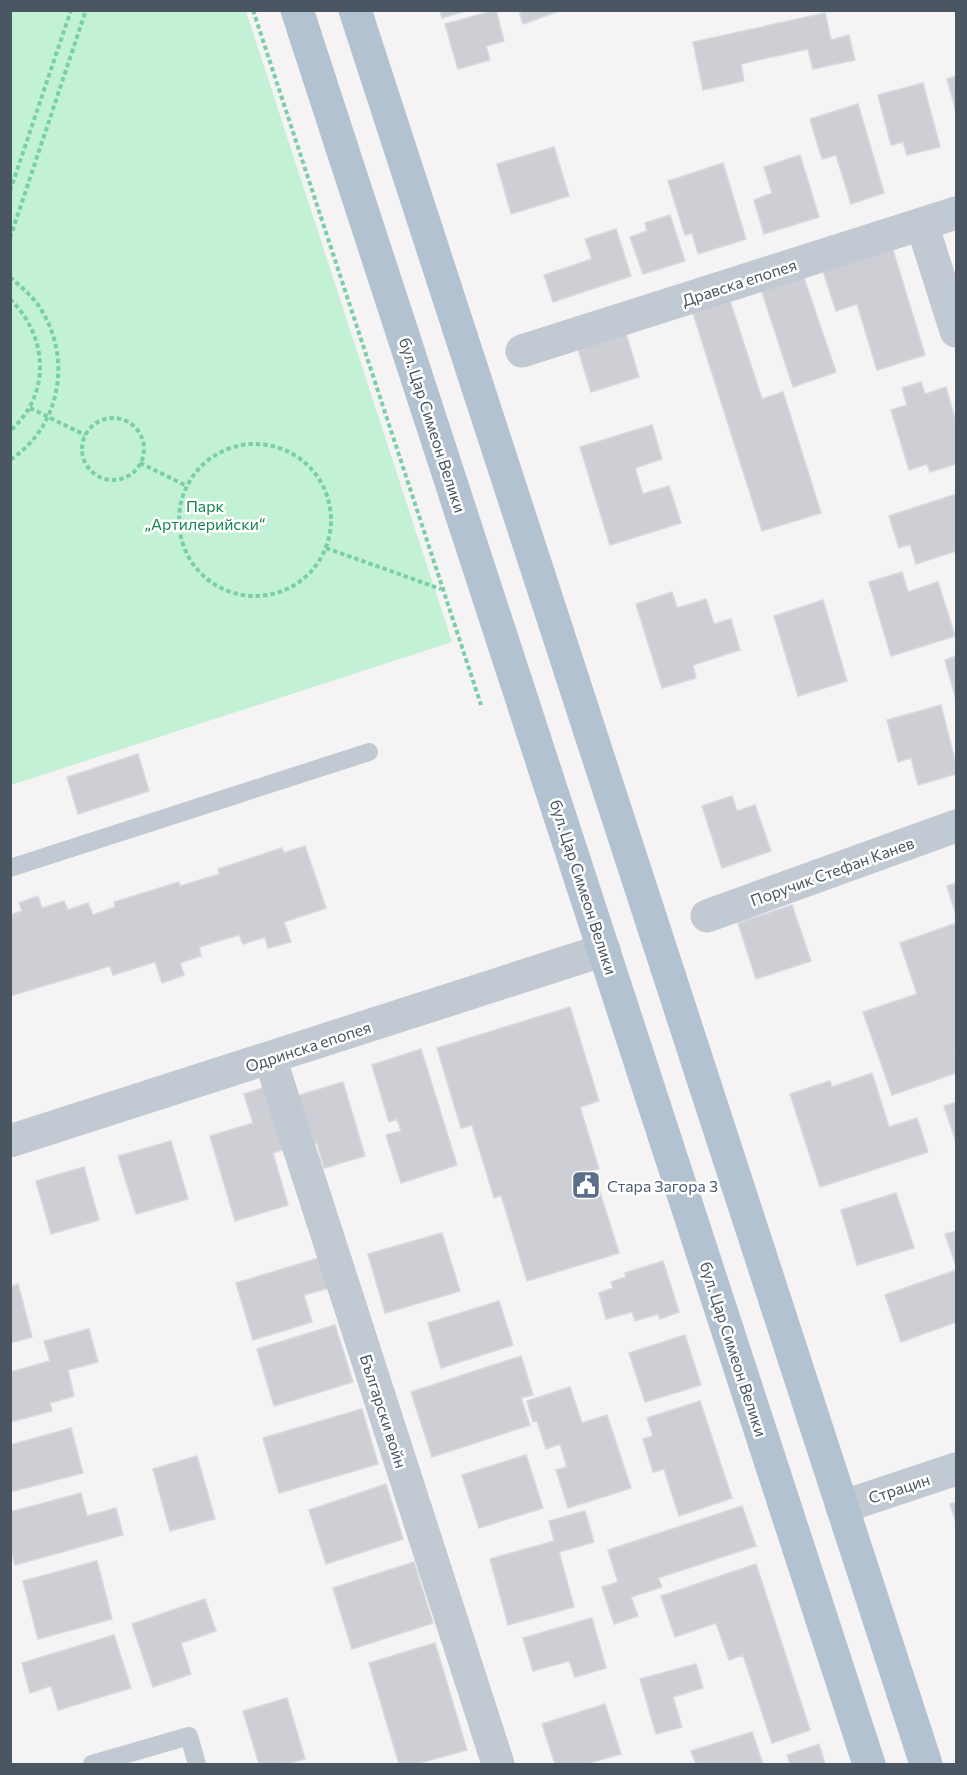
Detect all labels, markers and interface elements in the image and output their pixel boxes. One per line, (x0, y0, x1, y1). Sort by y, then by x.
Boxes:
street label: Дравска епопея (679, 254, 799, 310)
street label: бул. Цар Симеон Велики (396, 335, 470, 515)
park label: Парк „Артилерийски“ (145, 496, 266, 533)
street label: бул. Цар Симеон Велики (547, 797, 621, 977)
street label: Поручик Стефан Канев (747, 832, 917, 910)
street label: Одринска епопея (243, 1017, 373, 1075)
public building icon: Стара Загора 3 (570, 1169, 602, 1201)
place label: Стара Загора 3 (607, 1176, 718, 1195)
street label: бул. Цар Симеон Велики (697, 1259, 771, 1439)
street label: Български войн (357, 1352, 411, 1470)
street label: Страцин (866, 1469, 932, 1507)

